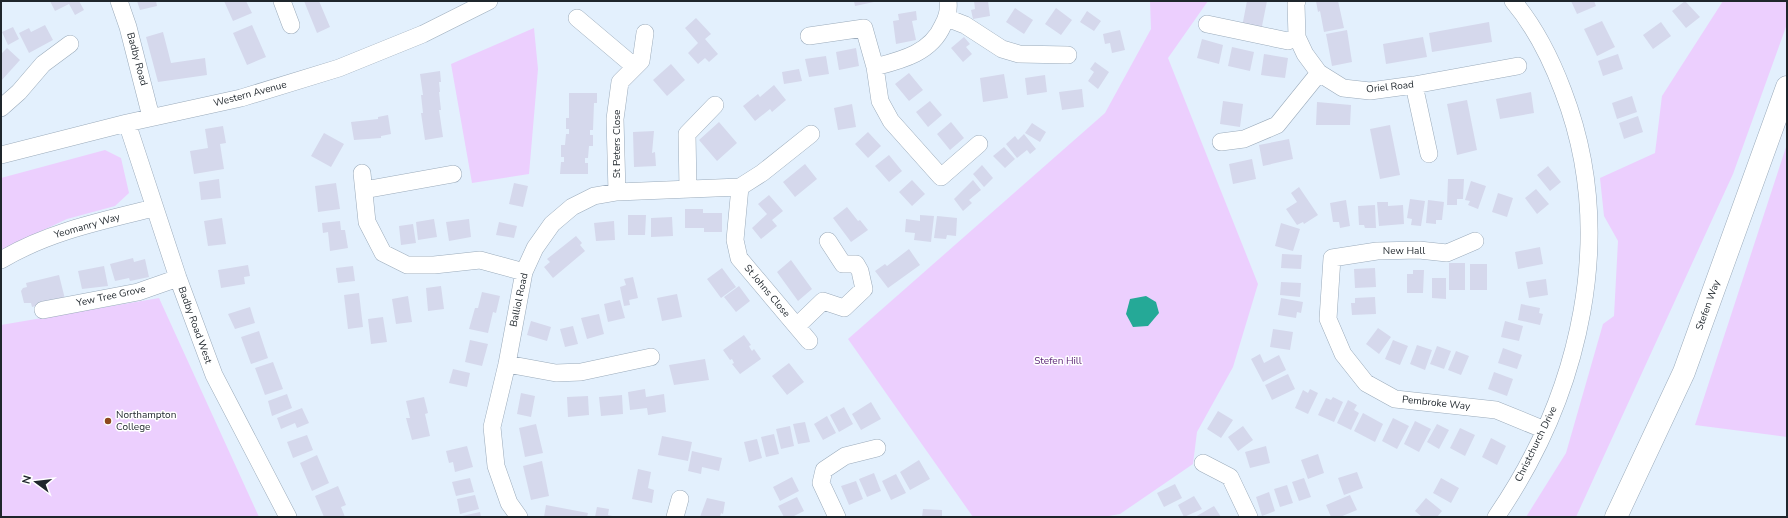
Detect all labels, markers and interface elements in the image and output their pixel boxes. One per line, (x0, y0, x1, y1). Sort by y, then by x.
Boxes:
street label: Badby Road (123, 31, 151, 87)
street label: Western Avenue (212, 78, 288, 110)
street label: Oriel Road (1366, 78, 1415, 96)
street label: St Peters Close (610, 110, 624, 178)
street label: Yeomanry Way (51, 210, 122, 242)
street label: New Hall (1383, 244, 1425, 258)
street label: St Johns Close (741, 262, 793, 320)
street label: Balliol Road (506, 272, 532, 328)
street label: Stefen Way (1692, 277, 1724, 332)
street label: Yew Tree Grove (74, 282, 147, 310)
street label: Badby Road West (175, 284, 216, 366)
park label: Stefen Hill (1034, 354, 1082, 368)
street label: Pembroke Way (1401, 392, 1472, 414)
street label: Christchurch Drive (1512, 404, 1560, 484)
place label: Northampton College (116, 408, 176, 434)
marker: Northampton College (103, 416, 113, 426)
north arrow (16, 462, 56, 502)
text: N (19, 474, 35, 485)

